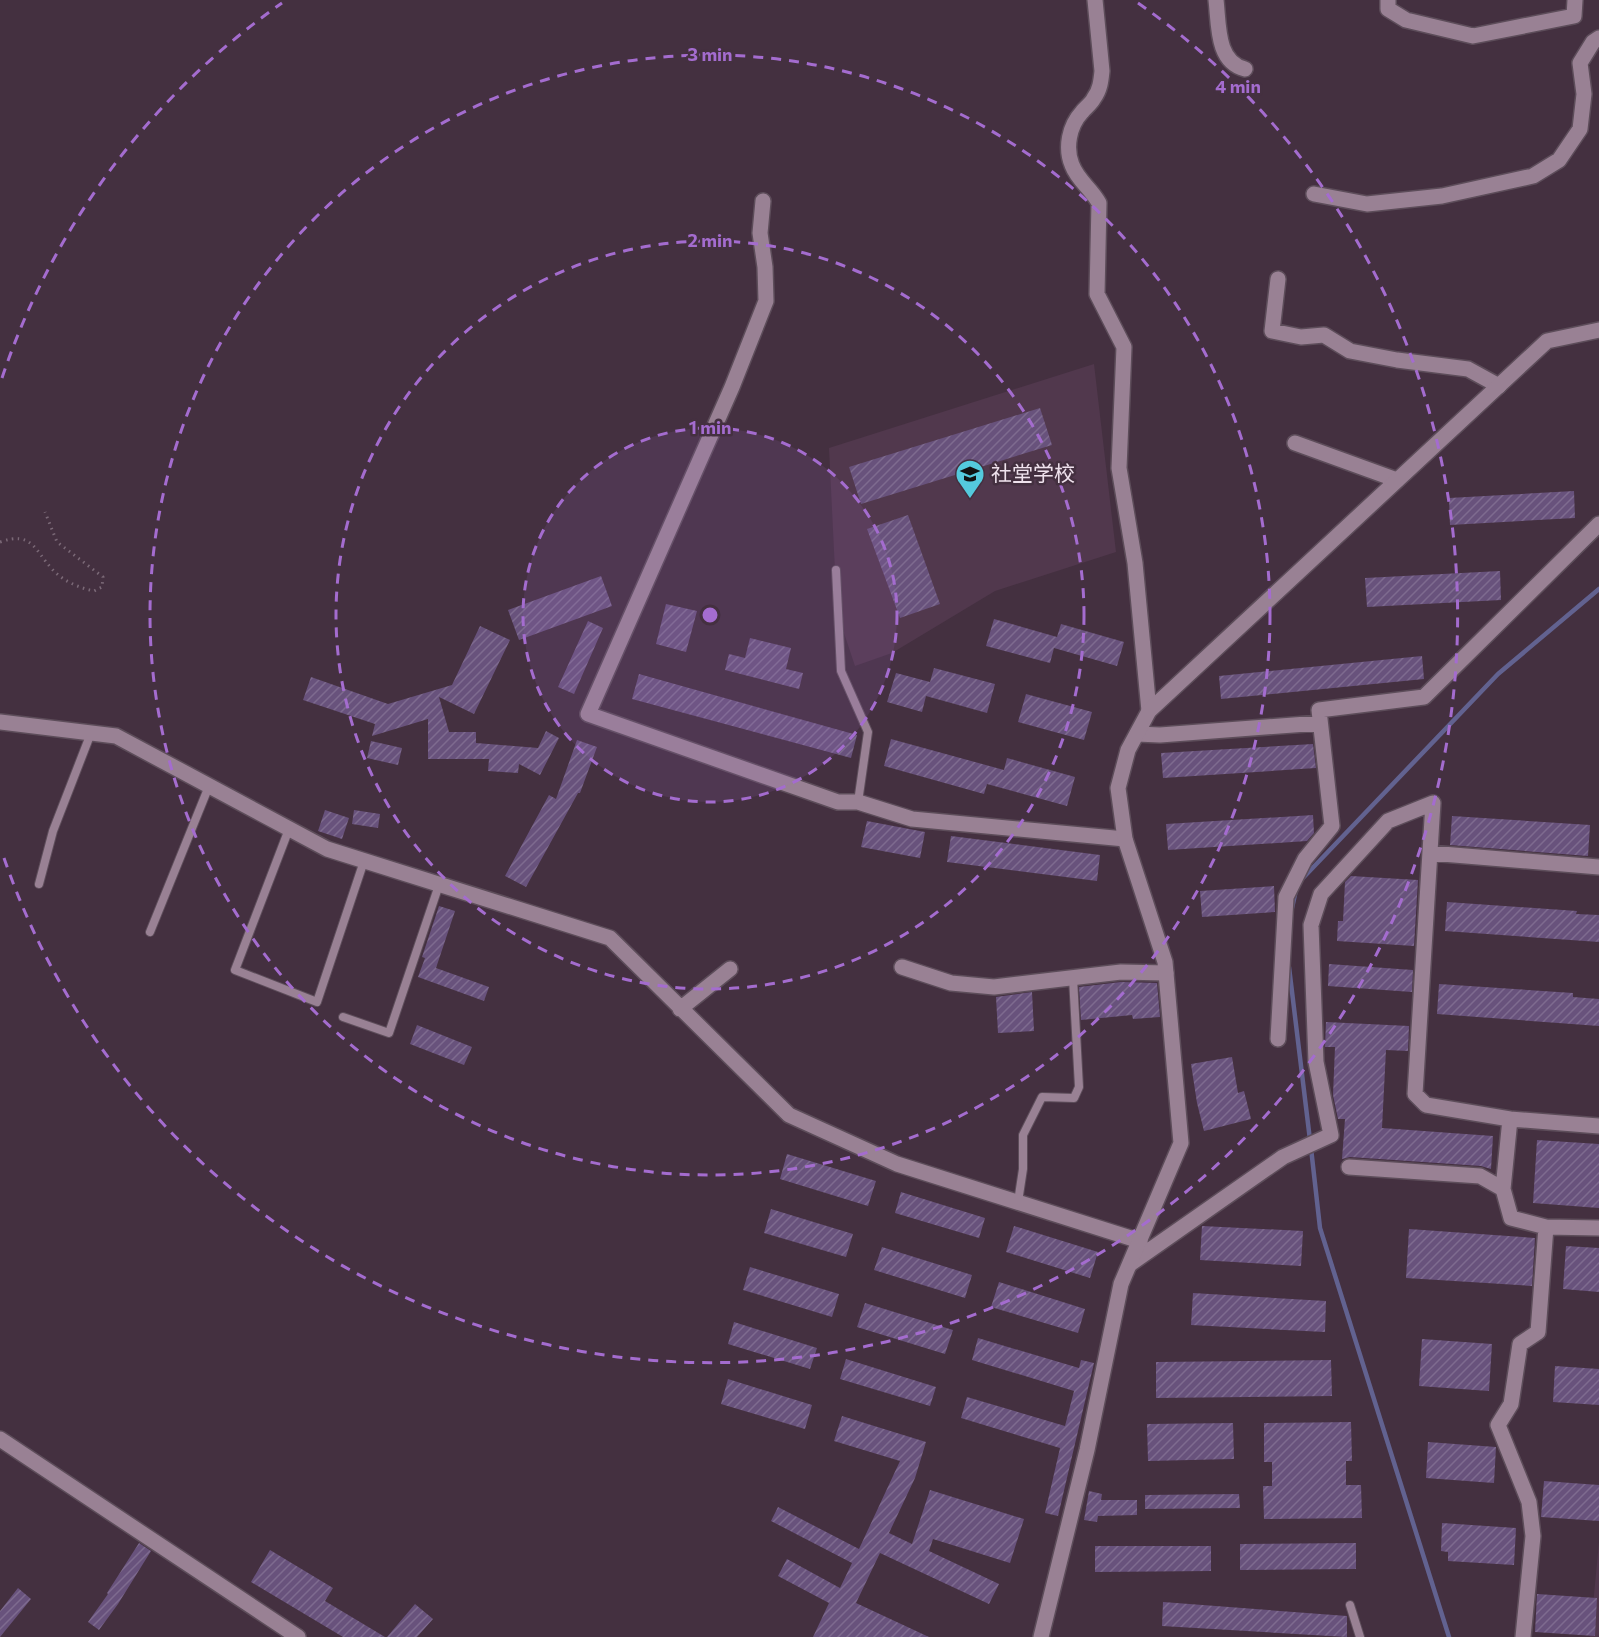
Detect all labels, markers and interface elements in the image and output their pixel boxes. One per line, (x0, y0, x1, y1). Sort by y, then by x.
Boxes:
text: 3 min (687, 43, 733, 65)
text: 4 min (1215, 75, 1261, 97)
text: 2 min (688, 229, 732, 251)
text: 1 min (689, 416, 731, 438)
school or university icon: 社堂学校 (954, 458, 986, 500)
place label: 社堂学校 (991, 460, 1075, 485)
centre of rings (700, 605, 720, 625)

